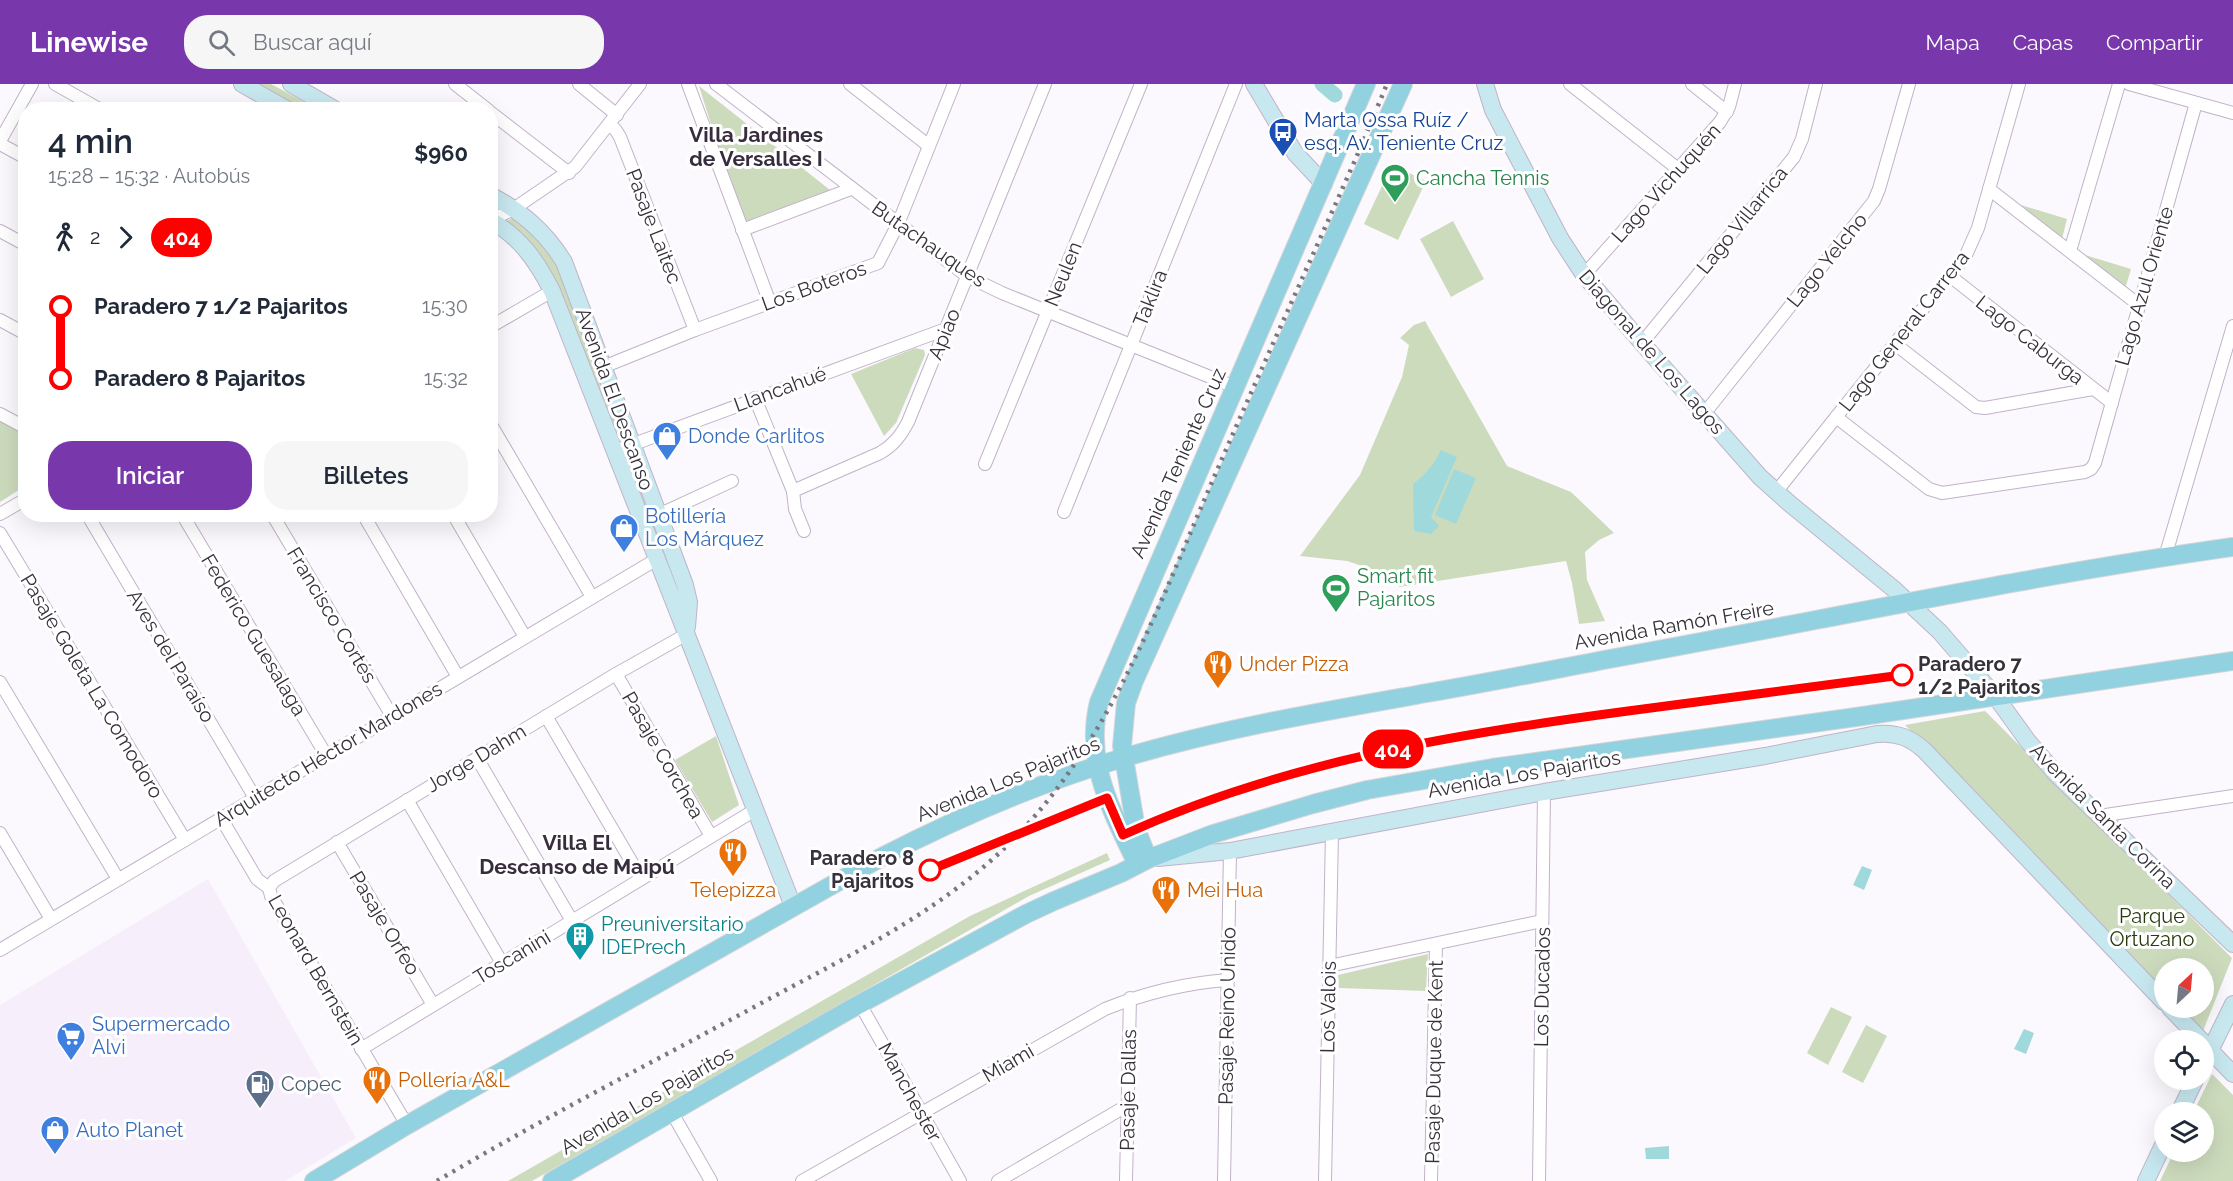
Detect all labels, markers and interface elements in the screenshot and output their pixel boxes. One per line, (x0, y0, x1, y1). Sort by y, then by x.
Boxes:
search box (184, 15, 604, 69)
text: Linewise (30, 26, 148, 59)
icon: search (205, 26, 238, 59)
text: Buscar aquí (253, 29, 372, 55)
text: Mapa (1925, 30, 1980, 55)
text: Capas (2013, 30, 2073, 55)
text: Compartir (2106, 30, 2203, 55)
place label: Marta Ossa Ruíz / esq. Av. Teniente Cruz (1304, 108, 1503, 155)
bus stop icon: Marta Ossa Ruíz / esq. Av. Teniente Cruz (1267, 116, 1299, 158)
street label: Lago Vichuquén (1606, 119, 1726, 247)
text: 4 min (48, 122, 133, 161)
district label: Villa Jardines de Versalles I (689, 122, 823, 171)
text: $960 (414, 140, 468, 166)
street label: Lago Villarrica (1691, 161, 1793, 279)
sports icon: Cancha Tennis (1379, 162, 1411, 204)
text: 15:28 – 15:32 · Autobús (48, 164, 250, 188)
street label: Pasaje Laitec (621, 165, 687, 287)
place label: Cancha Tennis (1416, 166, 1549, 190)
street label: Butachauques (867, 196, 991, 292)
street label: Lago Azul Oriente (2110, 203, 2178, 368)
street label: Lago Yelcho (1782, 208, 1872, 312)
icon: walk (48, 221, 81, 254)
icon: forward (109, 221, 142, 254)
text: 2 (90, 225, 100, 249)
text: 404 (163, 225, 200, 250)
street label: Neulen (1039, 238, 1087, 310)
street label: Lago General Carrera (1834, 246, 1974, 416)
street label: Los Boteros (758, 256, 870, 316)
street label: Diagonal de Los Lagos (1574, 265, 1730, 439)
street label: Taklira (1128, 266, 1172, 330)
street label: Lago Caburga (1971, 290, 2089, 390)
text: Paradero 7 1/2 Pajaritos (94, 293, 348, 319)
text: 15:30 (422, 294, 468, 318)
street label: Avenida El Descanso (571, 305, 659, 494)
street label: Apiao (923, 305, 965, 363)
street label: Llancahué (730, 361, 830, 417)
street label: Avenida Teniente Cruz (1125, 364, 1231, 562)
text: Paradero 8 Pajaritos (94, 365, 305, 391)
text: 15:32 (424, 366, 468, 390)
shop icon: Donde Carlitos (651, 420, 683, 462)
place label: Donde Carlitos (688, 424, 825, 448)
button: Iniciar (48, 441, 252, 510)
button: Billetes (264, 441, 468, 510)
place label: Botillería Los Márquez (645, 504, 764, 551)
shop icon: Botillería Los Márquez (608, 512, 640, 554)
street label: Francisco Cortés (282, 543, 382, 687)
street label: Federico Guesalaga (196, 550, 312, 720)
place label: Smart fit Pajaritos (1357, 564, 1435, 611)
street label: Pasaje Goleta La Comodoro (15, 569, 169, 803)
sports icon: Smart fit Pajaritos (1320, 572, 1352, 614)
street label: Aves del Paraíso (122, 585, 220, 727)
street label: Avenida Ramón Freire (1572, 596, 1776, 654)
restaurant icon: Under Pizza (1202, 648, 1234, 690)
place label: Under Pizza (1239, 652, 1349, 676)
place label: Paradero 7 1/2 Pajaritos (1918, 652, 2040, 699)
marker: Paradero 7 1/2 Pajaritos (1891, 664, 1913, 686)
street label: Arquitecto Héctor Mardones (210, 676, 446, 832)
street label: Pasaje Corchea (617, 687, 709, 823)
street label: Jorge Dahm (422, 719, 530, 797)
line badge: 404 (1358, 730, 1428, 768)
street label: Avenida Los Pajaritos (913, 731, 1103, 827)
text: 404 (1375, 737, 1411, 762)
street label: Avenida Santa Corina (2025, 738, 2181, 894)
street label: Avenida Los Pajaritos (1426, 745, 1622, 803)
district label: Villa El Descanso de Maipú (479, 830, 675, 879)
restaurant icon: Telepizza (717, 836, 749, 878)
place label: Paradero 8 Pajaritos (810, 846, 914, 893)
marker: Paradero 8 Pajaritos (919, 859, 941, 881)
street label: Pasaje Orfeo (345, 867, 425, 979)
restaurant icon: Mei Hua (1150, 874, 1182, 916)
place label: Telepizza (690, 878, 776, 902)
place label: Mei Hua (1187, 878, 1263, 902)
street label: Leonard Bernstein (263, 891, 369, 1049)
park label: Parque Ortuzano (2110, 904, 2195, 951)
place label: Preuniversitario IDEPrech (601, 912, 744, 959)
building icon: Preuniversitario IDEPrech (564, 920, 596, 962)
street label: Toscanini (469, 925, 555, 989)
street label: Pasaje Reino Unido (1213, 927, 1241, 1105)
street label: Los Ducados (1529, 927, 1555, 1047)
north arrow (2154, 958, 2214, 1018)
map controls (2154, 958, 2214, 1162)
street label: Pasaje Duque de Kent (1420, 960, 1448, 1164)
street label: Los Valois (1315, 961, 1341, 1053)
place label: Supermercado Alvi (92, 1012, 230, 1059)
supermarket icon: Supermercado Alvi (55, 1020, 87, 1062)
street label: Pasaje Dallas (1115, 1029, 1141, 1151)
button: locate (2154, 1030, 2214, 1090)
street label: Manchester (873, 1038, 947, 1146)
street label: Miami (978, 1039, 1038, 1087)
street label: Avenida Los Pajaritos (556, 1041, 738, 1159)
restaurant icon: Pollería A&L (361, 1064, 393, 1106)
fuel station icon: Copec (244, 1068, 276, 1110)
place label: Pollería A&L (398, 1068, 510, 1092)
place label: Copec (281, 1072, 342, 1096)
button: layers (2154, 1102, 2214, 1162)
shop icon: Auto Planet (39, 1114, 71, 1156)
place label: Auto Planet (76, 1118, 184, 1142)

